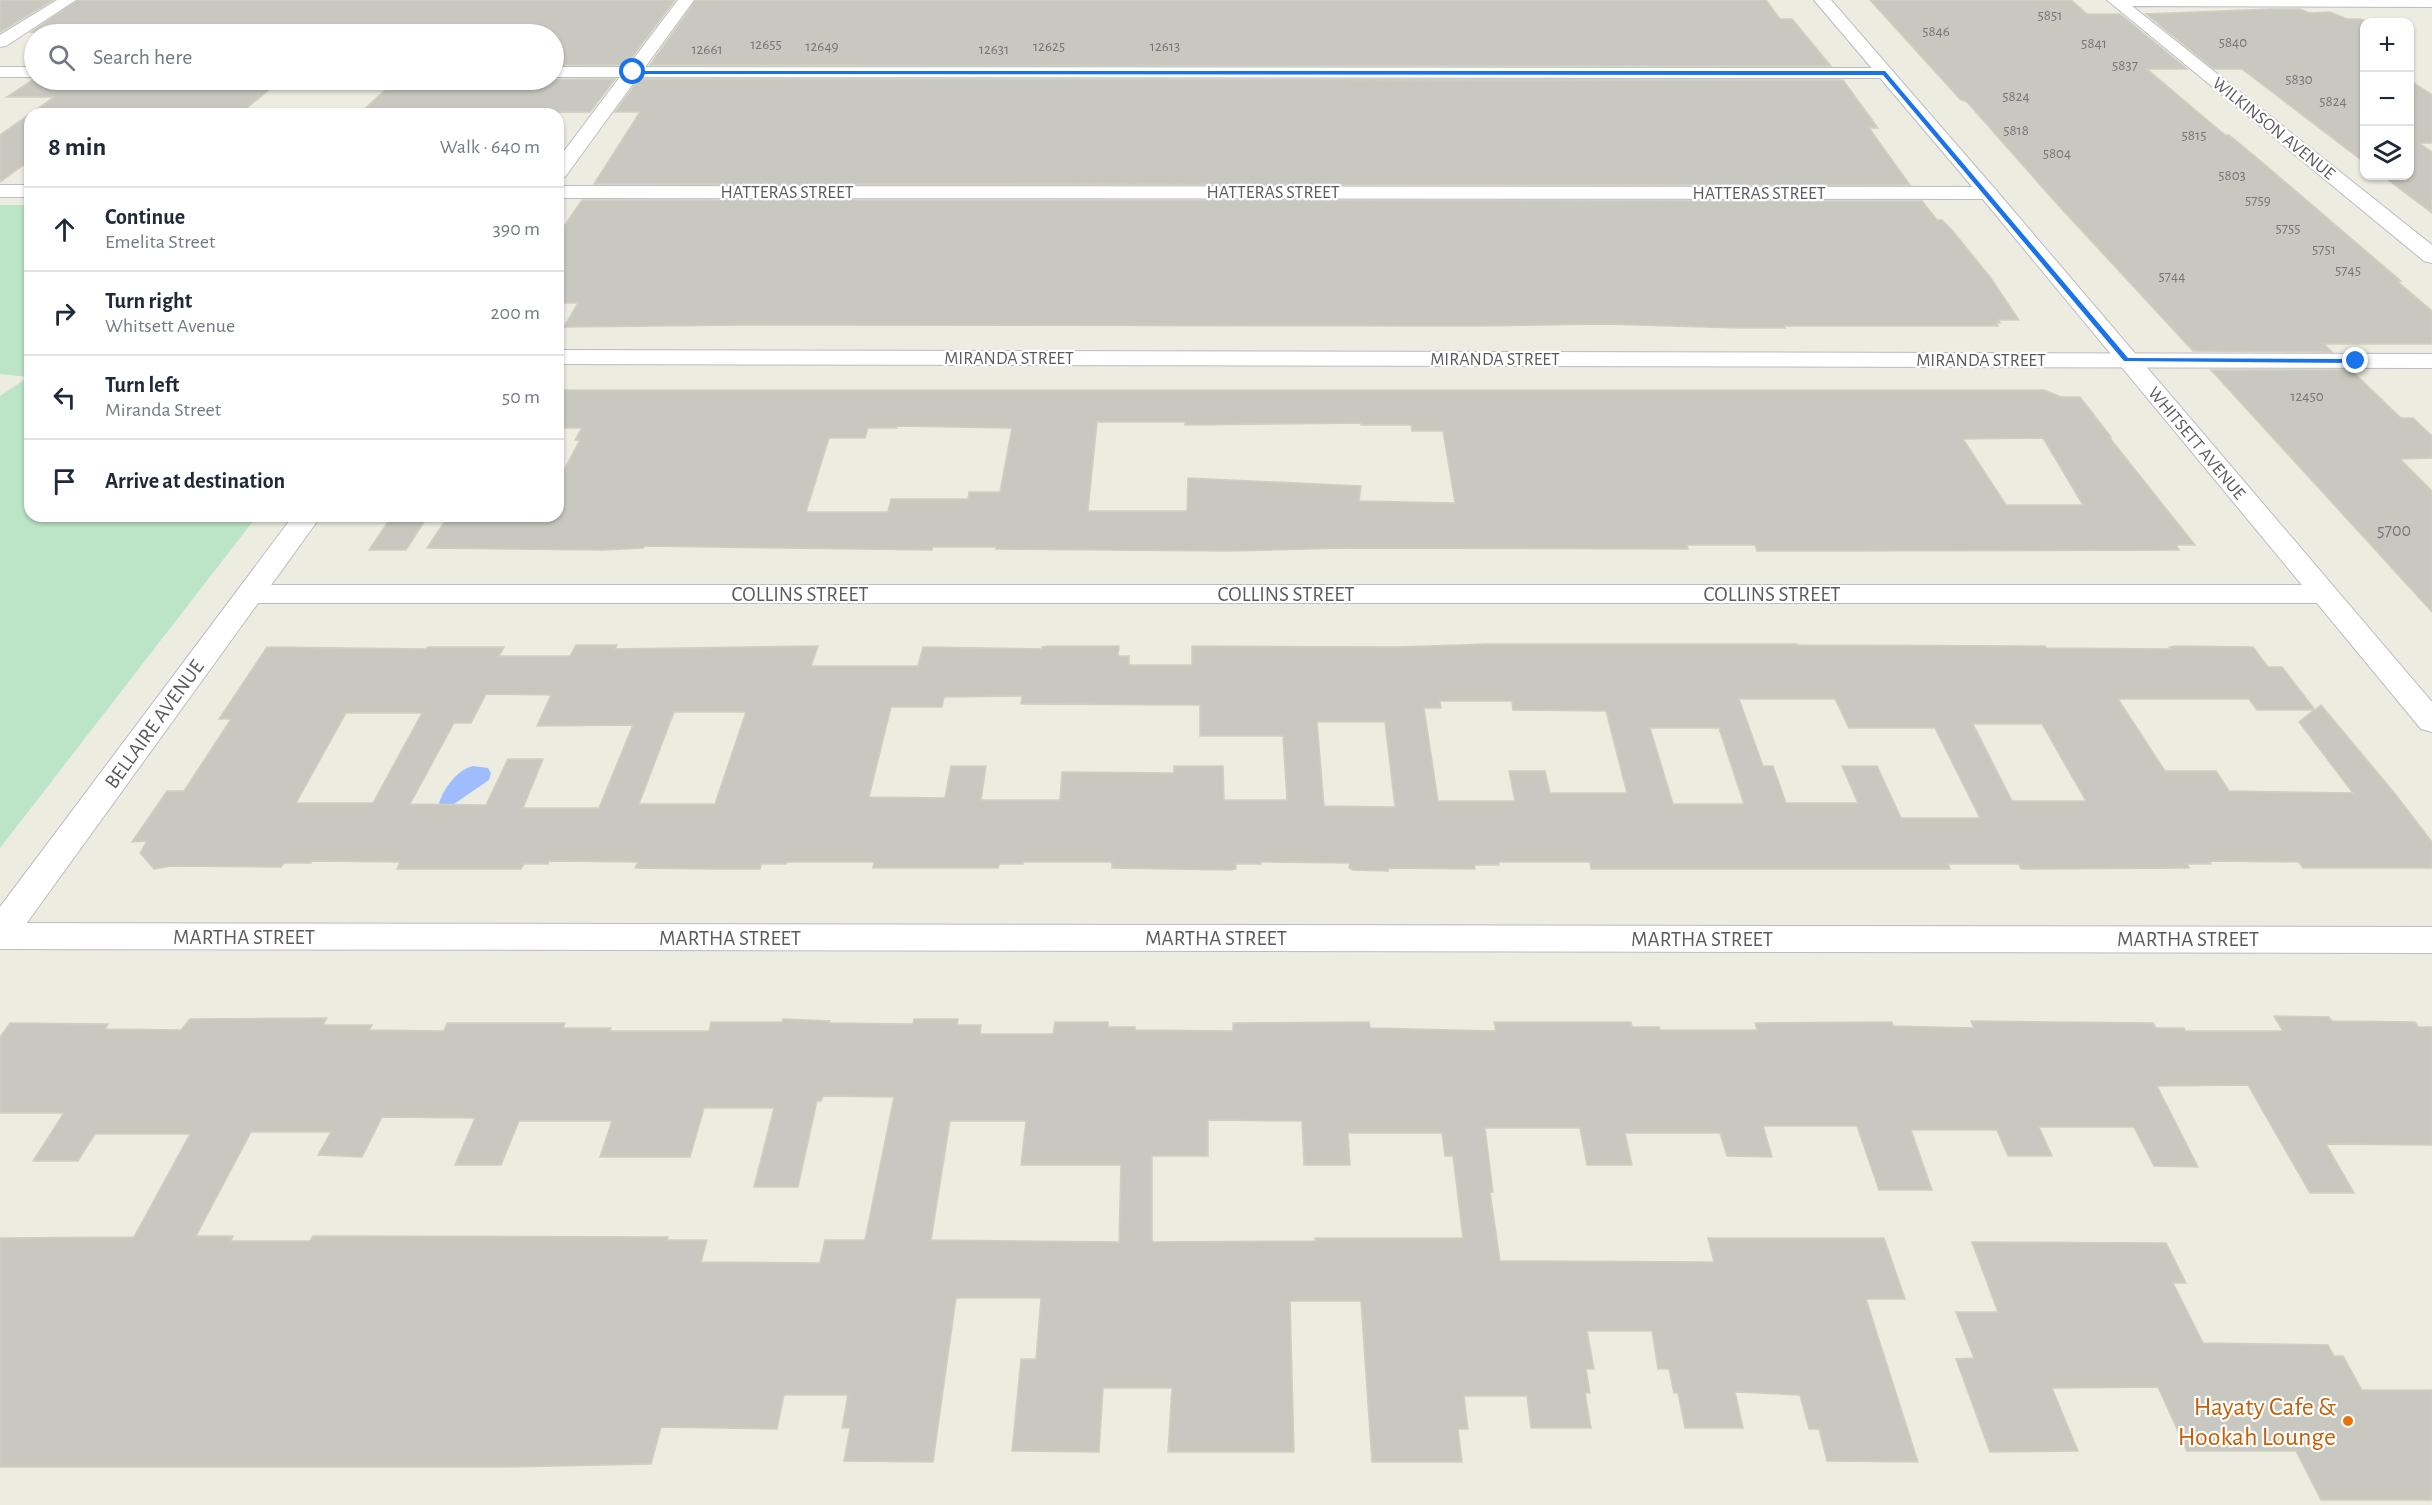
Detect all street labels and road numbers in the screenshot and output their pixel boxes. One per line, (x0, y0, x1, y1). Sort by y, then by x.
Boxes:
street label: WILKINSON AVENUE (2209, 74, 2338, 184)
street label: HATTERAS STREET (720, 184, 854, 202)
street label: HATTERAS STREET (1206, 184, 1340, 202)
street label: HATTERAS STREET (1692, 185, 1826, 203)
street label: MIRANDA STREET (944, 350, 1074, 368)
street label: MIRANDA STREET (1430, 351, 1560, 369)
street label: MIRANDA STREET (1916, 352, 2046, 370)
street label: WHITSETT AVENUE (2144, 384, 2248, 503)
street label: COLLINS STREET (731, 584, 869, 605)
street label: COLLINS STREET (1217, 584, 1355, 605)
street label: COLLINS STREET (1703, 584, 1841, 605)
street label: BELLAIRE AVENUE (101, 656, 208, 792)
street label: MARTHA STREET (173, 927, 315, 948)
street label: MARTHA STREET (659, 928, 801, 949)
street label: MARTHA STREET (1145, 928, 1287, 949)
street label: MARTHA STREET (1631, 929, 1773, 950)
street label: MARTHA STREET (2117, 929, 2259, 950)

